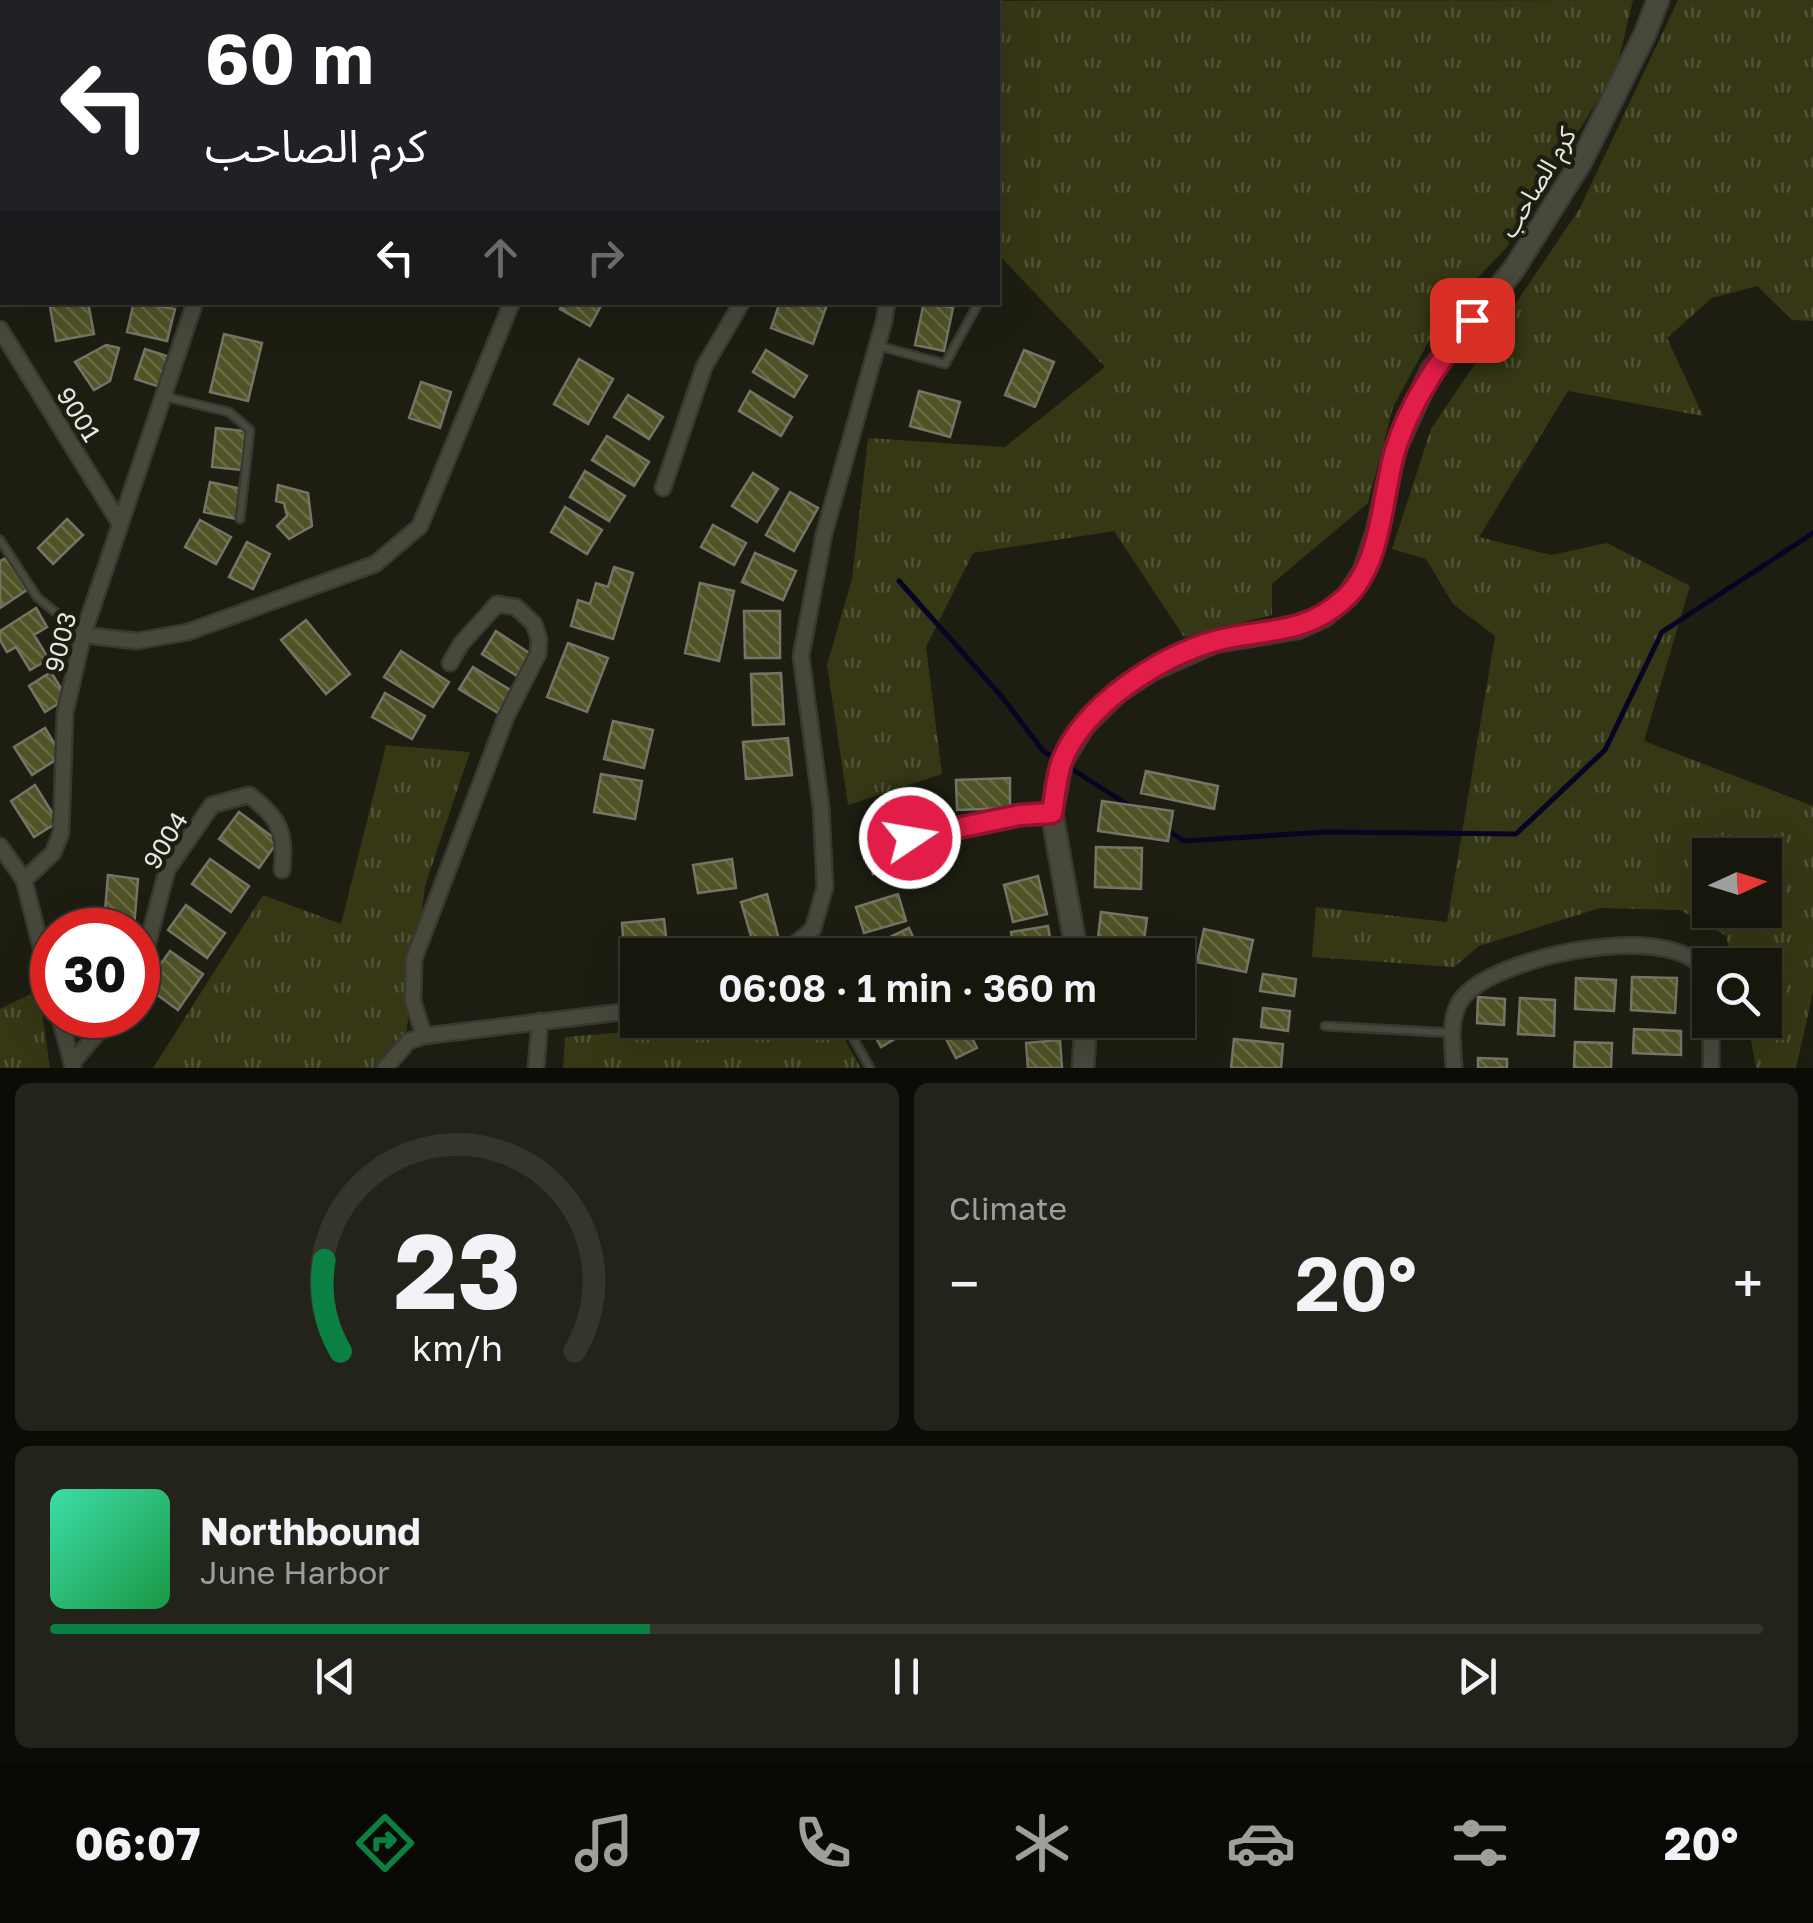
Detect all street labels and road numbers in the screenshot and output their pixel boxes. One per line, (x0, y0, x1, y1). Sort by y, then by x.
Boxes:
street label: كرم الصاحب (1492, 121, 1587, 245)
street label: 9001 (50, 381, 108, 447)
street label: 9003 (38, 609, 82, 675)
street label: 9004 (136, 806, 194, 874)

